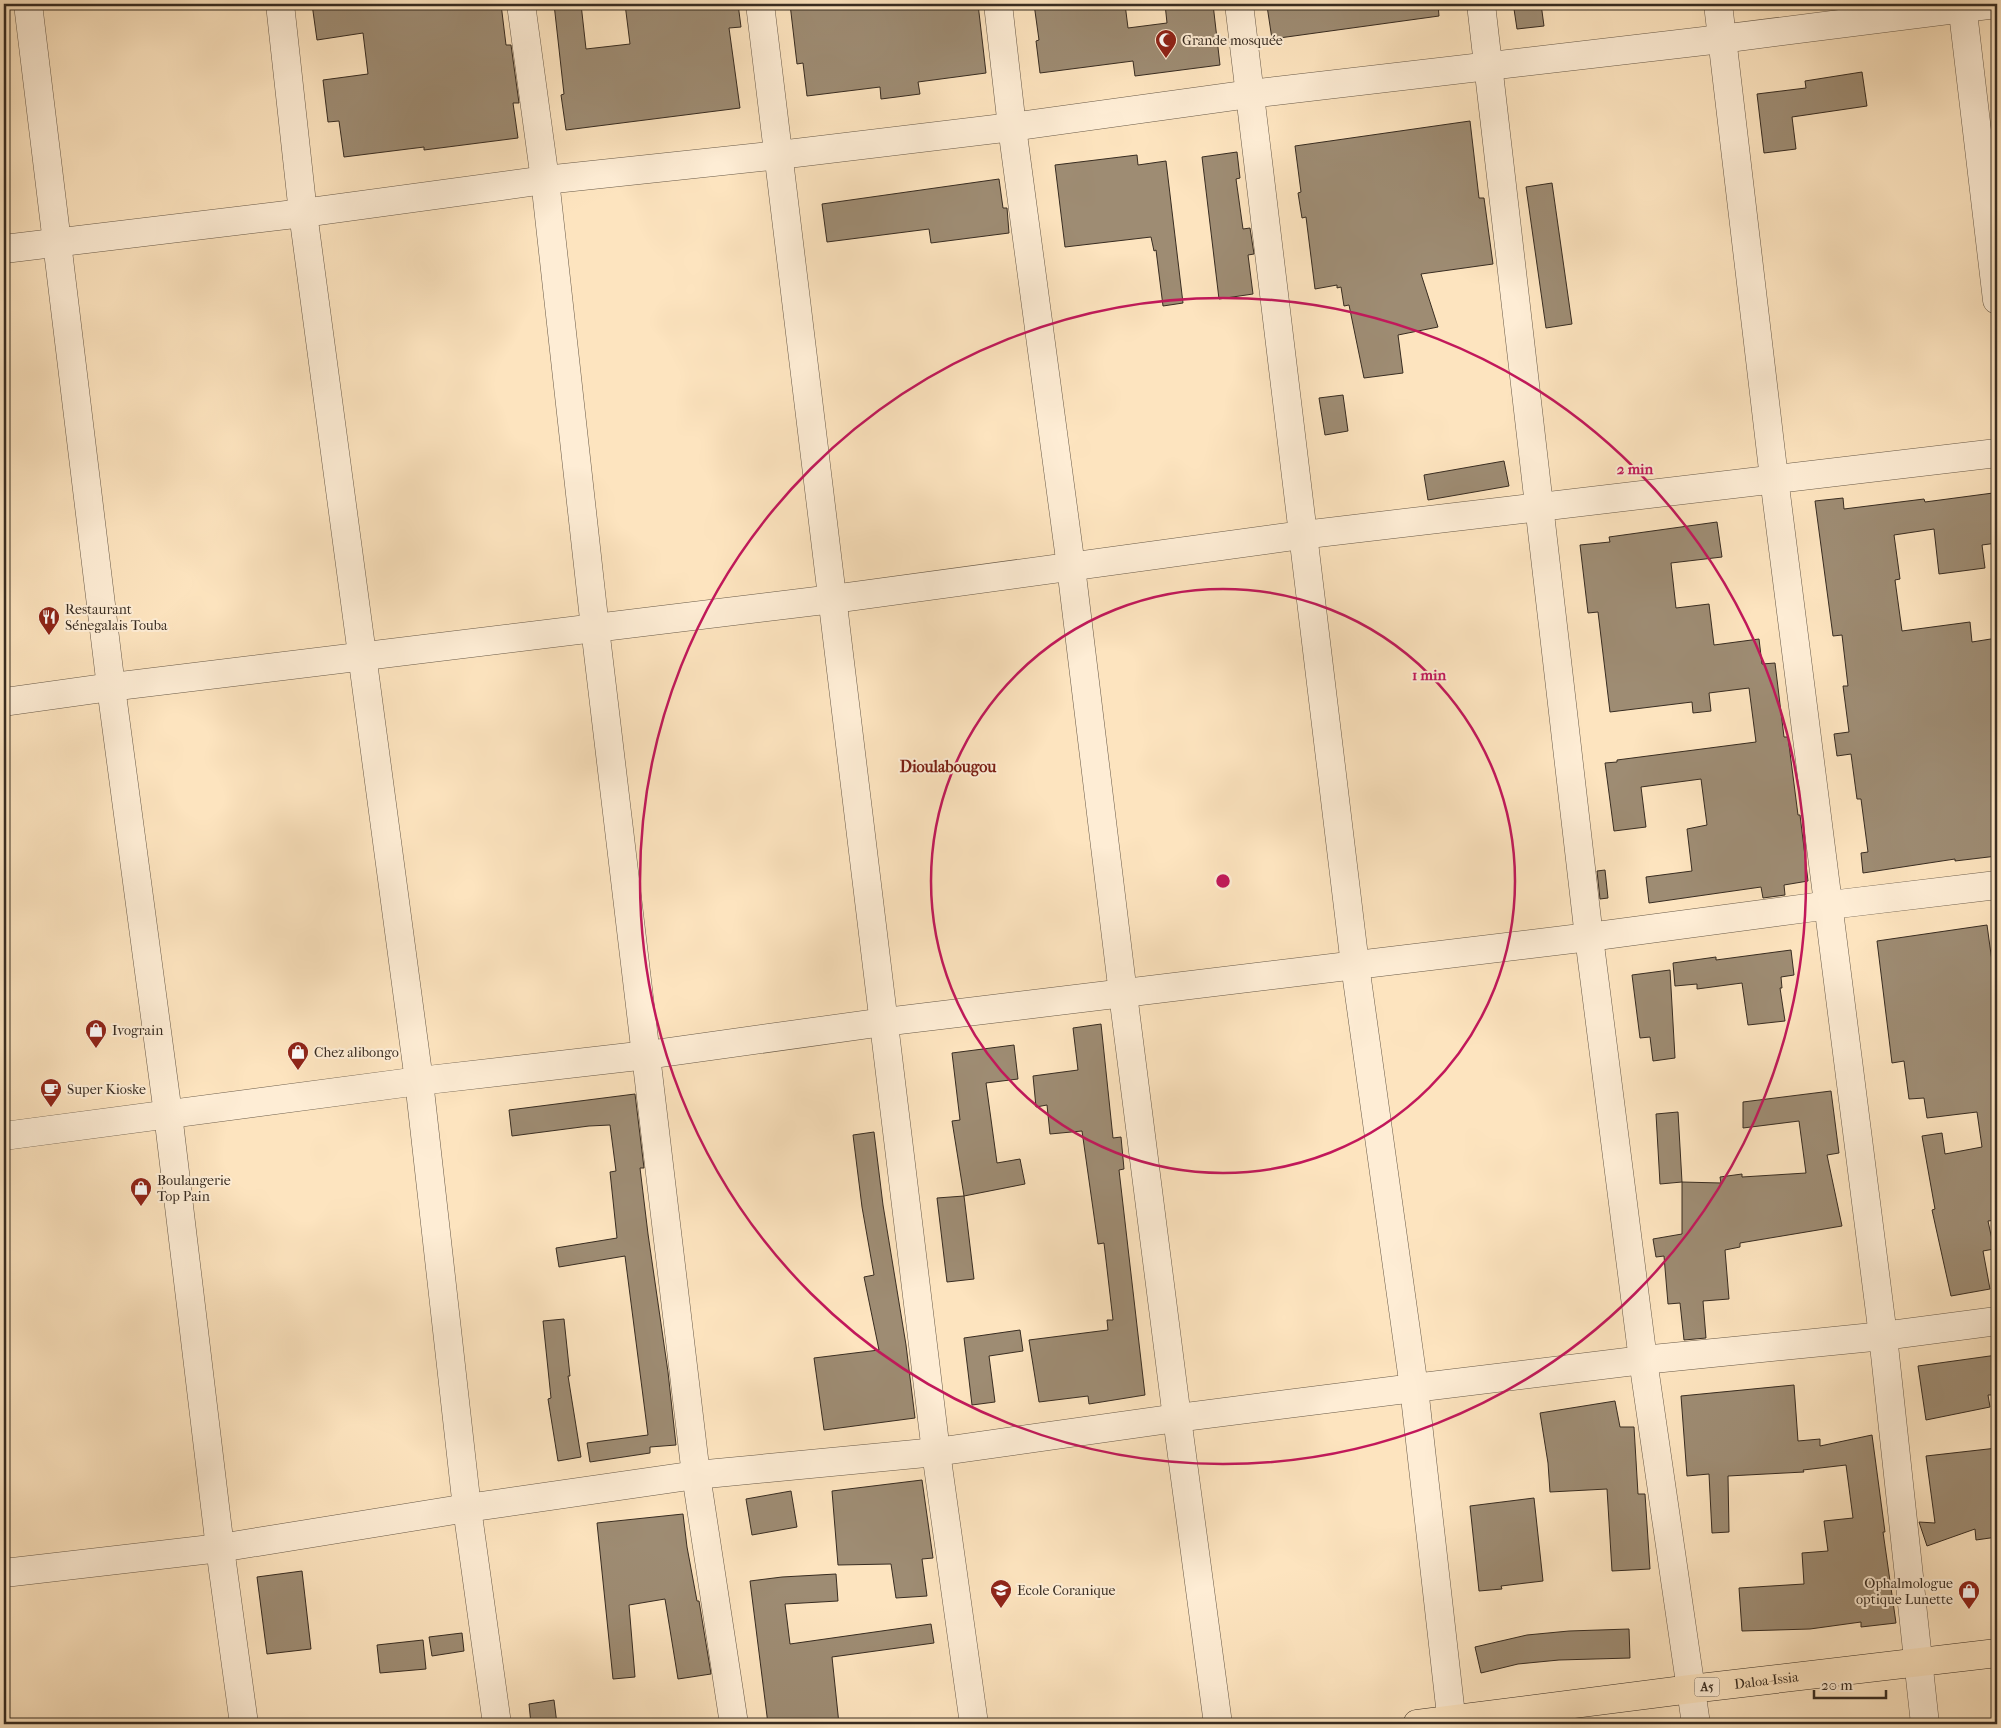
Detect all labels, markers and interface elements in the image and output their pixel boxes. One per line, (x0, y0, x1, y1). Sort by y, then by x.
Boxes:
mosque icon: Grande mosquée (1154, 28, 1178, 59)
place label: Grande mosquée (1182, 32, 1283, 49)
text: 2 min (1617, 460, 1654, 478)
place label: Restaurant Sénegalais Touba (65, 601, 168, 634)
restaurant icon: Restaurant Sénegalais Touba (37, 605, 61, 636)
text: 1 min (1412, 666, 1446, 684)
district label: Dioulabougou (900, 757, 997, 777)
centre of rings (1214, 872, 1232, 890)
shop icon: Ivograin (84, 1018, 108, 1049)
place label: Ivograin (112, 1022, 163, 1039)
shop icon: Chez alibongo (286, 1040, 310, 1071)
place label: Chez alibongo (314, 1044, 399, 1061)
cafe icon: Super Kioske (39, 1077, 63, 1108)
place label: Super Kioske (67, 1081, 146, 1098)
place label: Boulangerie Top Pain (157, 1172, 231, 1205)
shop icon: Boulangerie Top Pain (129, 1176, 153, 1207)
place label: Ophalmologue optique Lunette (1856, 1575, 1953, 1608)
school or university icon: Ecole Coranique (989, 1578, 1013, 1609)
shop icon: Ophalmologue optique Lunette (1957, 1579, 1981, 1610)
place label: Ecole Coranique (1017, 1582, 1116, 1599)
street label: Daloa-Issia (1733, 1668, 1800, 1692)
scale bar (1814, 1668, 1886, 1700)
text: 20 m (1821, 1676, 1853, 1694)
road number: A5 (1694, 1678, 1720, 1696)

